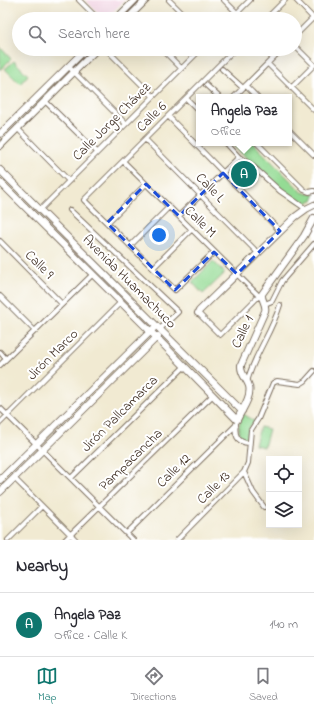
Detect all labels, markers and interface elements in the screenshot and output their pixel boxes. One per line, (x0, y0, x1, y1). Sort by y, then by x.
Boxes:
search box (12, 12, 302, 56)
icon: search (26, 23, 48, 45)
text: Search here (58, 23, 130, 45)
street label: Calle Jorge Chávez (68, 78, 157, 167)
popup (196, 94, 292, 146)
street label: Calle 6 (132, 97, 172, 137)
text: Angela Paz (211, 100, 277, 122)
text: Office (211, 122, 241, 141)
pin: A (231, 159, 257, 189)
street label: Calle L (190, 168, 230, 208)
street label: Calle M (179, 201, 221, 243)
your location (149, 225, 169, 245)
street label: Avenida Huamachuco (77, 230, 181, 334)
street label: Calle 9 (20, 246, 59, 285)
street label: Calle 1 (226, 312, 260, 352)
street label: Jirón Marco (22, 324, 84, 386)
street label: Jirón Pallcamarca (77, 371, 163, 457)
street label: Pampacancha (94, 424, 168, 496)
street label: Calle 12 (152, 449, 196, 493)
map controls (266, 456, 302, 528)
button: locate (266, 456, 302, 492)
street label: Calle 13 (192, 466, 236, 510)
button: layers (266, 492, 302, 528)
text: Nearby (16, 554, 68, 579)
text: Angela Paz (54, 604, 121, 626)
text: A (25, 615, 33, 634)
text: 140 m (270, 615, 298, 634)
text: Office · Calle K (54, 626, 127, 645)
tab: Map (36, 665, 58, 705)
tab: Directions (131, 665, 177, 705)
tab: Saved (249, 665, 278, 705)

